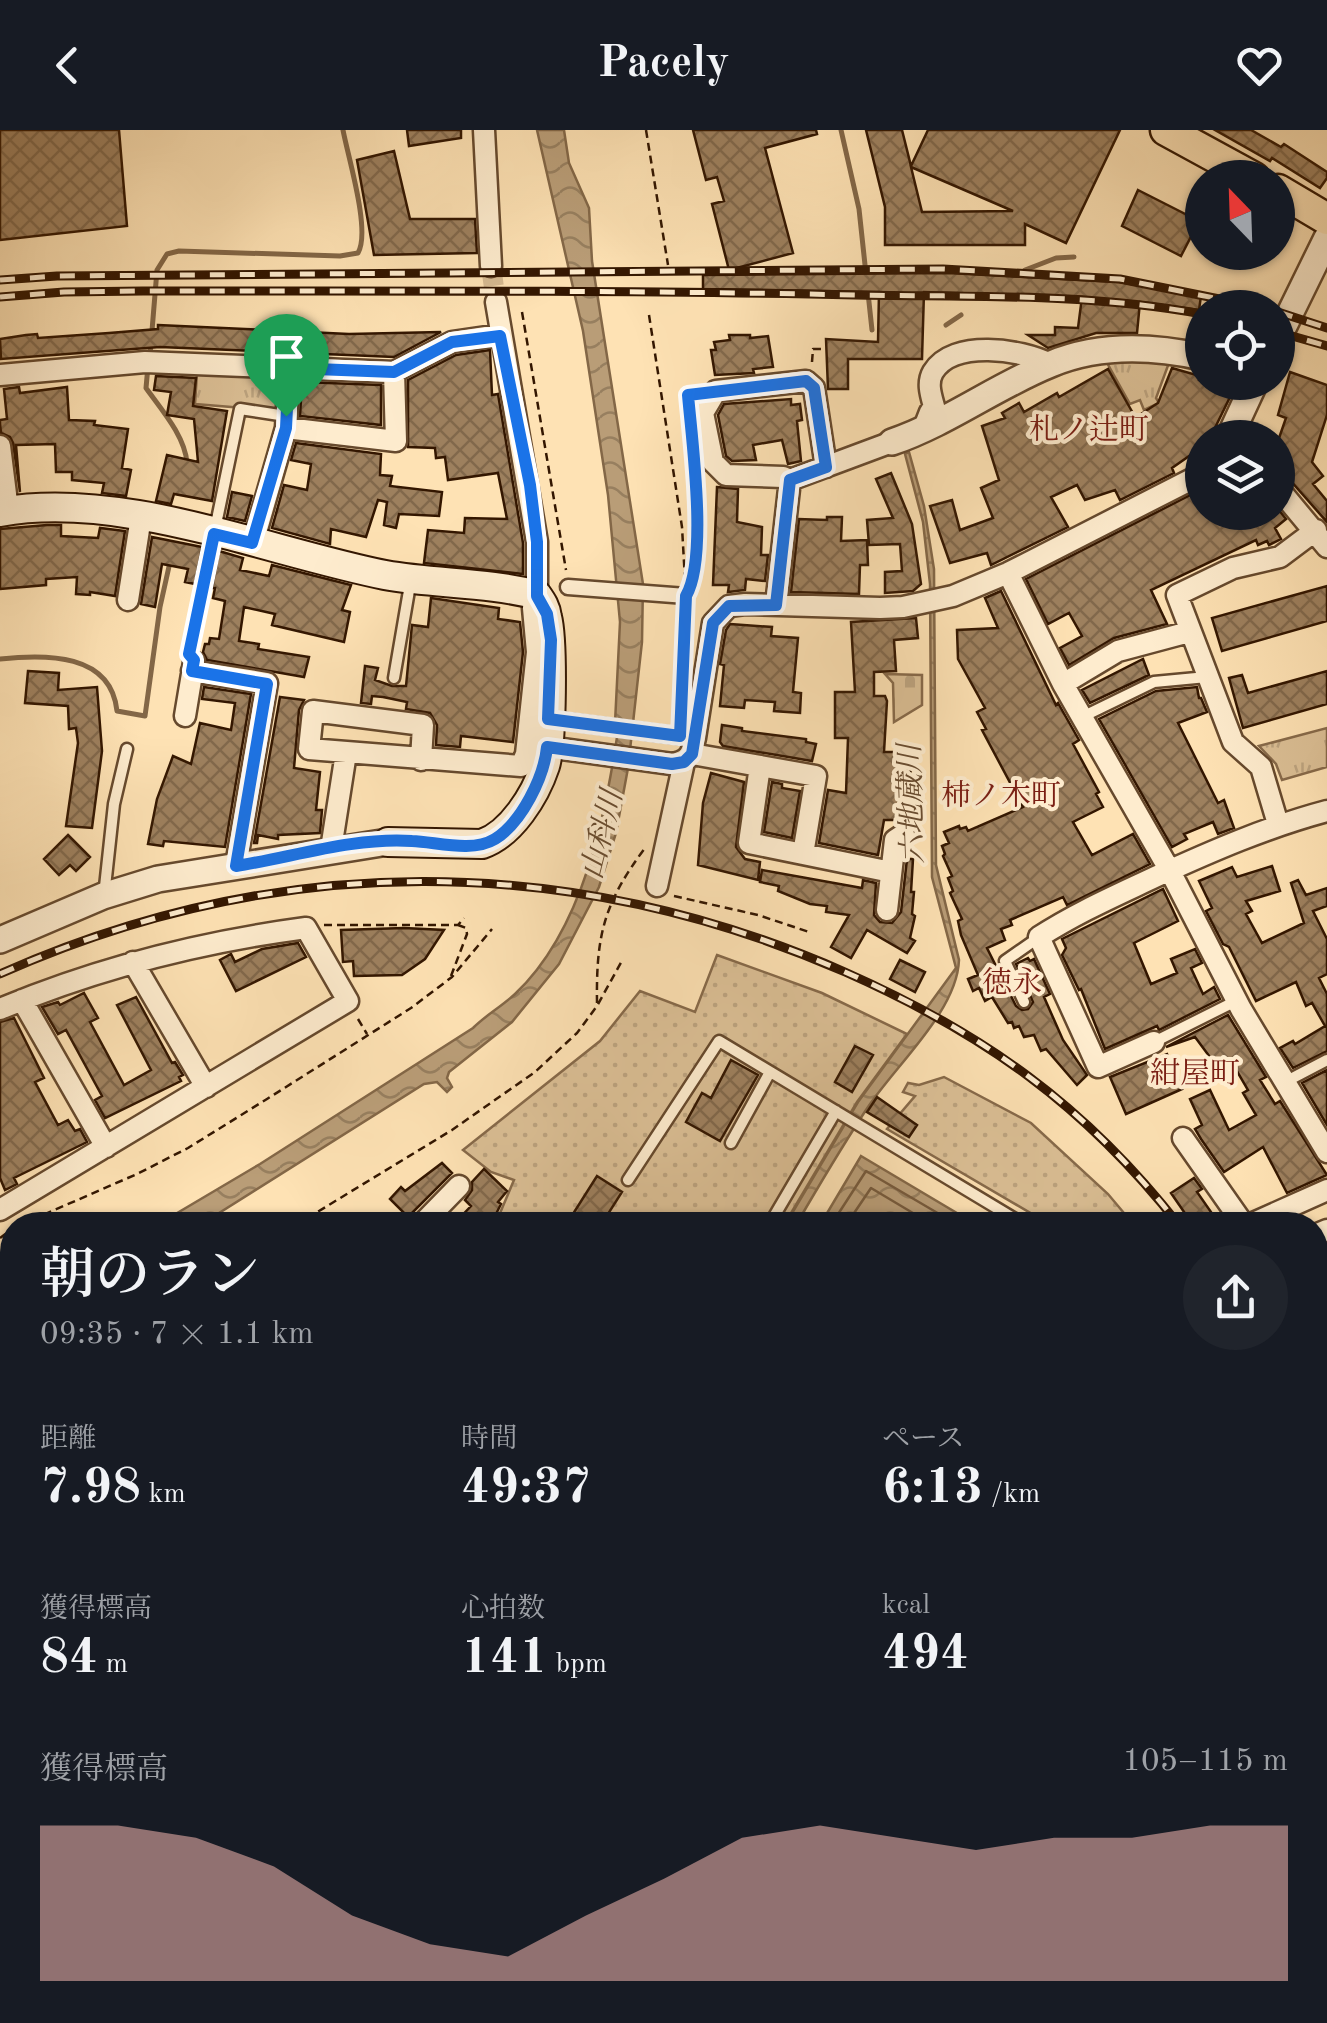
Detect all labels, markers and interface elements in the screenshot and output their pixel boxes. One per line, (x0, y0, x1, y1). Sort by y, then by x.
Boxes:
icon: back (40, 38, 95, 93)
icon: heart (1232, 38, 1287, 93)
text: Pacely (597, 42, 730, 87)
north arrow (1185, 160, 1295, 270)
map controls (1185, 160, 1295, 530)
button: locate (1185, 290, 1295, 400)
pin (244, 314, 329, 417)
icon: arrive (259, 329, 314, 384)
district label: 札ノ辻町 (1029, 413, 1149, 446)
button: layers (1185, 420, 1295, 530)
water label: 六地蔵川 (893, 741, 930, 865)
district label: 柿ノ木町 (941, 779, 1061, 812)
water label: 山科川 (576, 784, 629, 882)
district label: 徳永 (982, 966, 1042, 999)
district label: 紺屋町 (1150, 1057, 1240, 1090)
button: share (1183, 1245, 1288, 1350)
text: 朝のラン (40, 1250, 260, 1305)
text: 09:35 · 7 × 1.1 km (40, 1319, 314, 1351)
text: 距離 (40, 1426, 96, 1454)
text: 時間 (461, 1426, 517, 1454)
text: ペース (882, 1426, 965, 1454)
text: 7.98 (40, 1464, 141, 1514)
text: 49:37 (461, 1464, 591, 1514)
text: 6:13 (882, 1464, 983, 1514)
text: km (141, 1481, 186, 1509)
text: /km (983, 1481, 1040, 1509)
text: kcal (882, 1592, 930, 1620)
text: 獲得標高 (40, 1596, 152, 1624)
text: 心拍数 (461, 1596, 545, 1624)
text: 494 (882, 1630, 969, 1680)
text: 84 (40, 1634, 98, 1684)
text: 141 (461, 1634, 548, 1684)
text: m (98, 1651, 128, 1679)
text: bpm (548, 1651, 607, 1679)
text: 105–115 m (1122, 1746, 1288, 1778)
text: 獲得標高 (40, 1755, 168, 1787)

